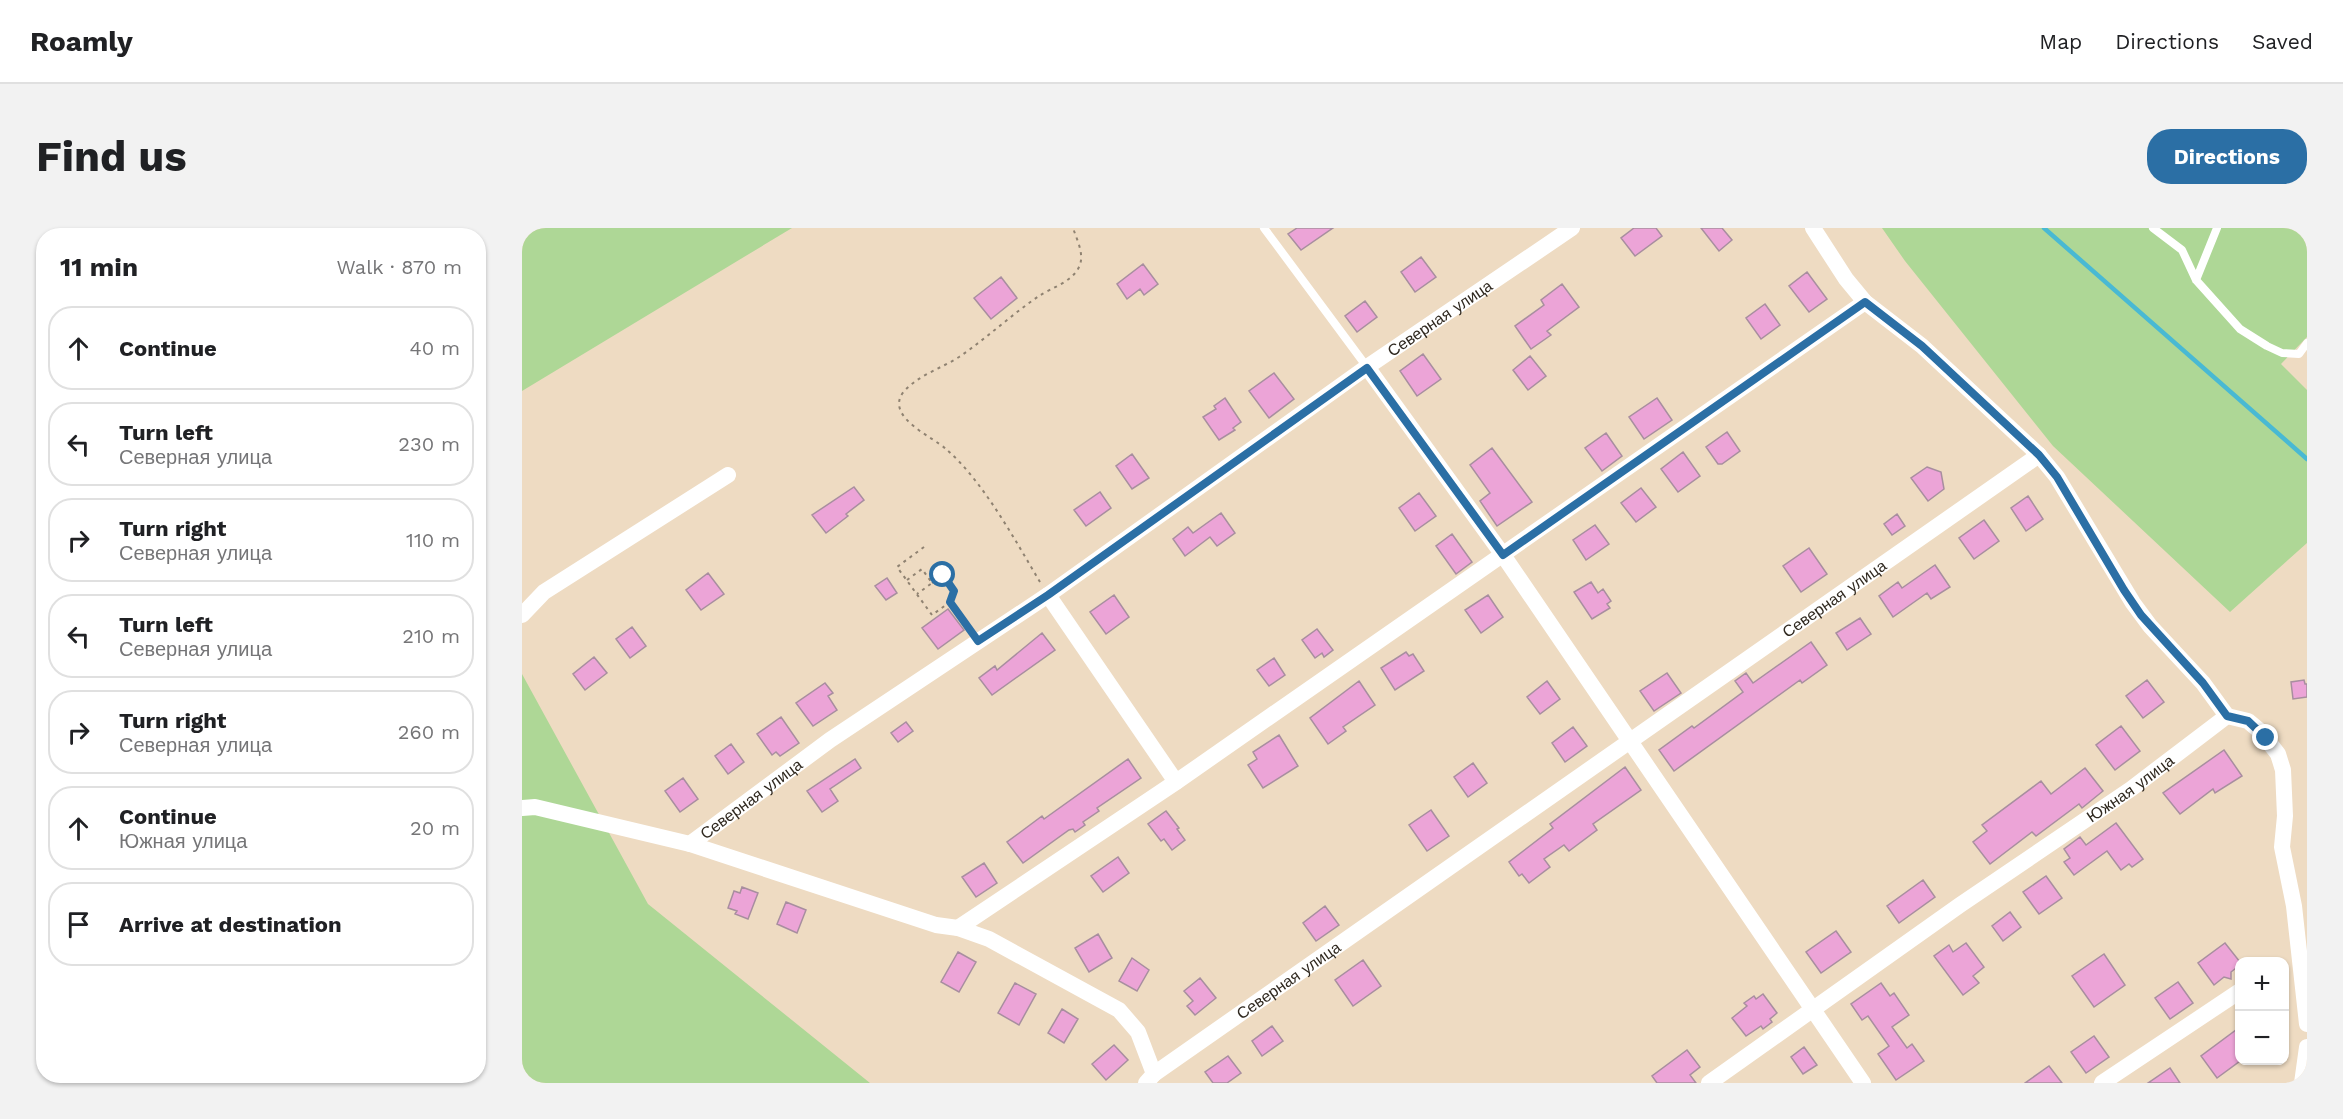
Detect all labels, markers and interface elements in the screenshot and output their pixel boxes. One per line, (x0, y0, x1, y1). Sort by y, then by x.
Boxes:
text: Roamly (30, 25, 133, 58)
text: Map (2039, 29, 2082, 54)
text: Directions (2115, 29, 2219, 54)
text: Saved (2252, 29, 2313, 54)
button: Directions (2147, 129, 2307, 184)
text: Find us (36, 132, 187, 181)
text: 11 min (60, 252, 138, 282)
text: Walk · 870 m (336, 255, 462, 279)
street label: Северная улица (1384, 276, 1496, 360)
icon: ahead (62, 332, 95, 365)
text: Continue (119, 336, 217, 361)
text: 40 m (409, 336, 460, 360)
text: Turn left (119, 420, 213, 445)
icon: left (62, 428, 95, 461)
text: 230 m (398, 432, 460, 456)
text: Северная улица (119, 445, 272, 469)
text: Turn right (119, 516, 226, 541)
icon: right (62, 524, 95, 557)
text: 110 m (406, 528, 460, 552)
text: Северная улица (119, 541, 272, 565)
street label: Северная улица (1779, 556, 1890, 642)
route start (929, 561, 955, 587)
text: Turn left (119, 612, 213, 637)
icon: left (62, 620, 95, 653)
text: 210 m (402, 624, 460, 648)
text: Северная улица (119, 637, 272, 661)
text: Turn right (119, 708, 226, 733)
icon: right (62, 716, 95, 749)
text: 260 m (398, 720, 460, 744)
route end (2252, 724, 2278, 750)
text: Северная улица (119, 733, 272, 757)
street label: Южная улица (2083, 751, 2178, 826)
street label: Северная улица (696, 755, 806, 843)
text: Continue (119, 804, 217, 829)
icon: ahead (62, 812, 95, 845)
text: 20 m (410, 816, 460, 840)
text: Южная улица (119, 829, 247, 853)
icon: arrive (62, 908, 95, 941)
text: Arrive at destination (119, 912, 342, 937)
street label: Северная улица (1233, 937, 1344, 1023)
map controls (2235, 957, 2289, 1065)
button: + (2235, 957, 2289, 1011)
button: − (2235, 1011, 2289, 1065)

